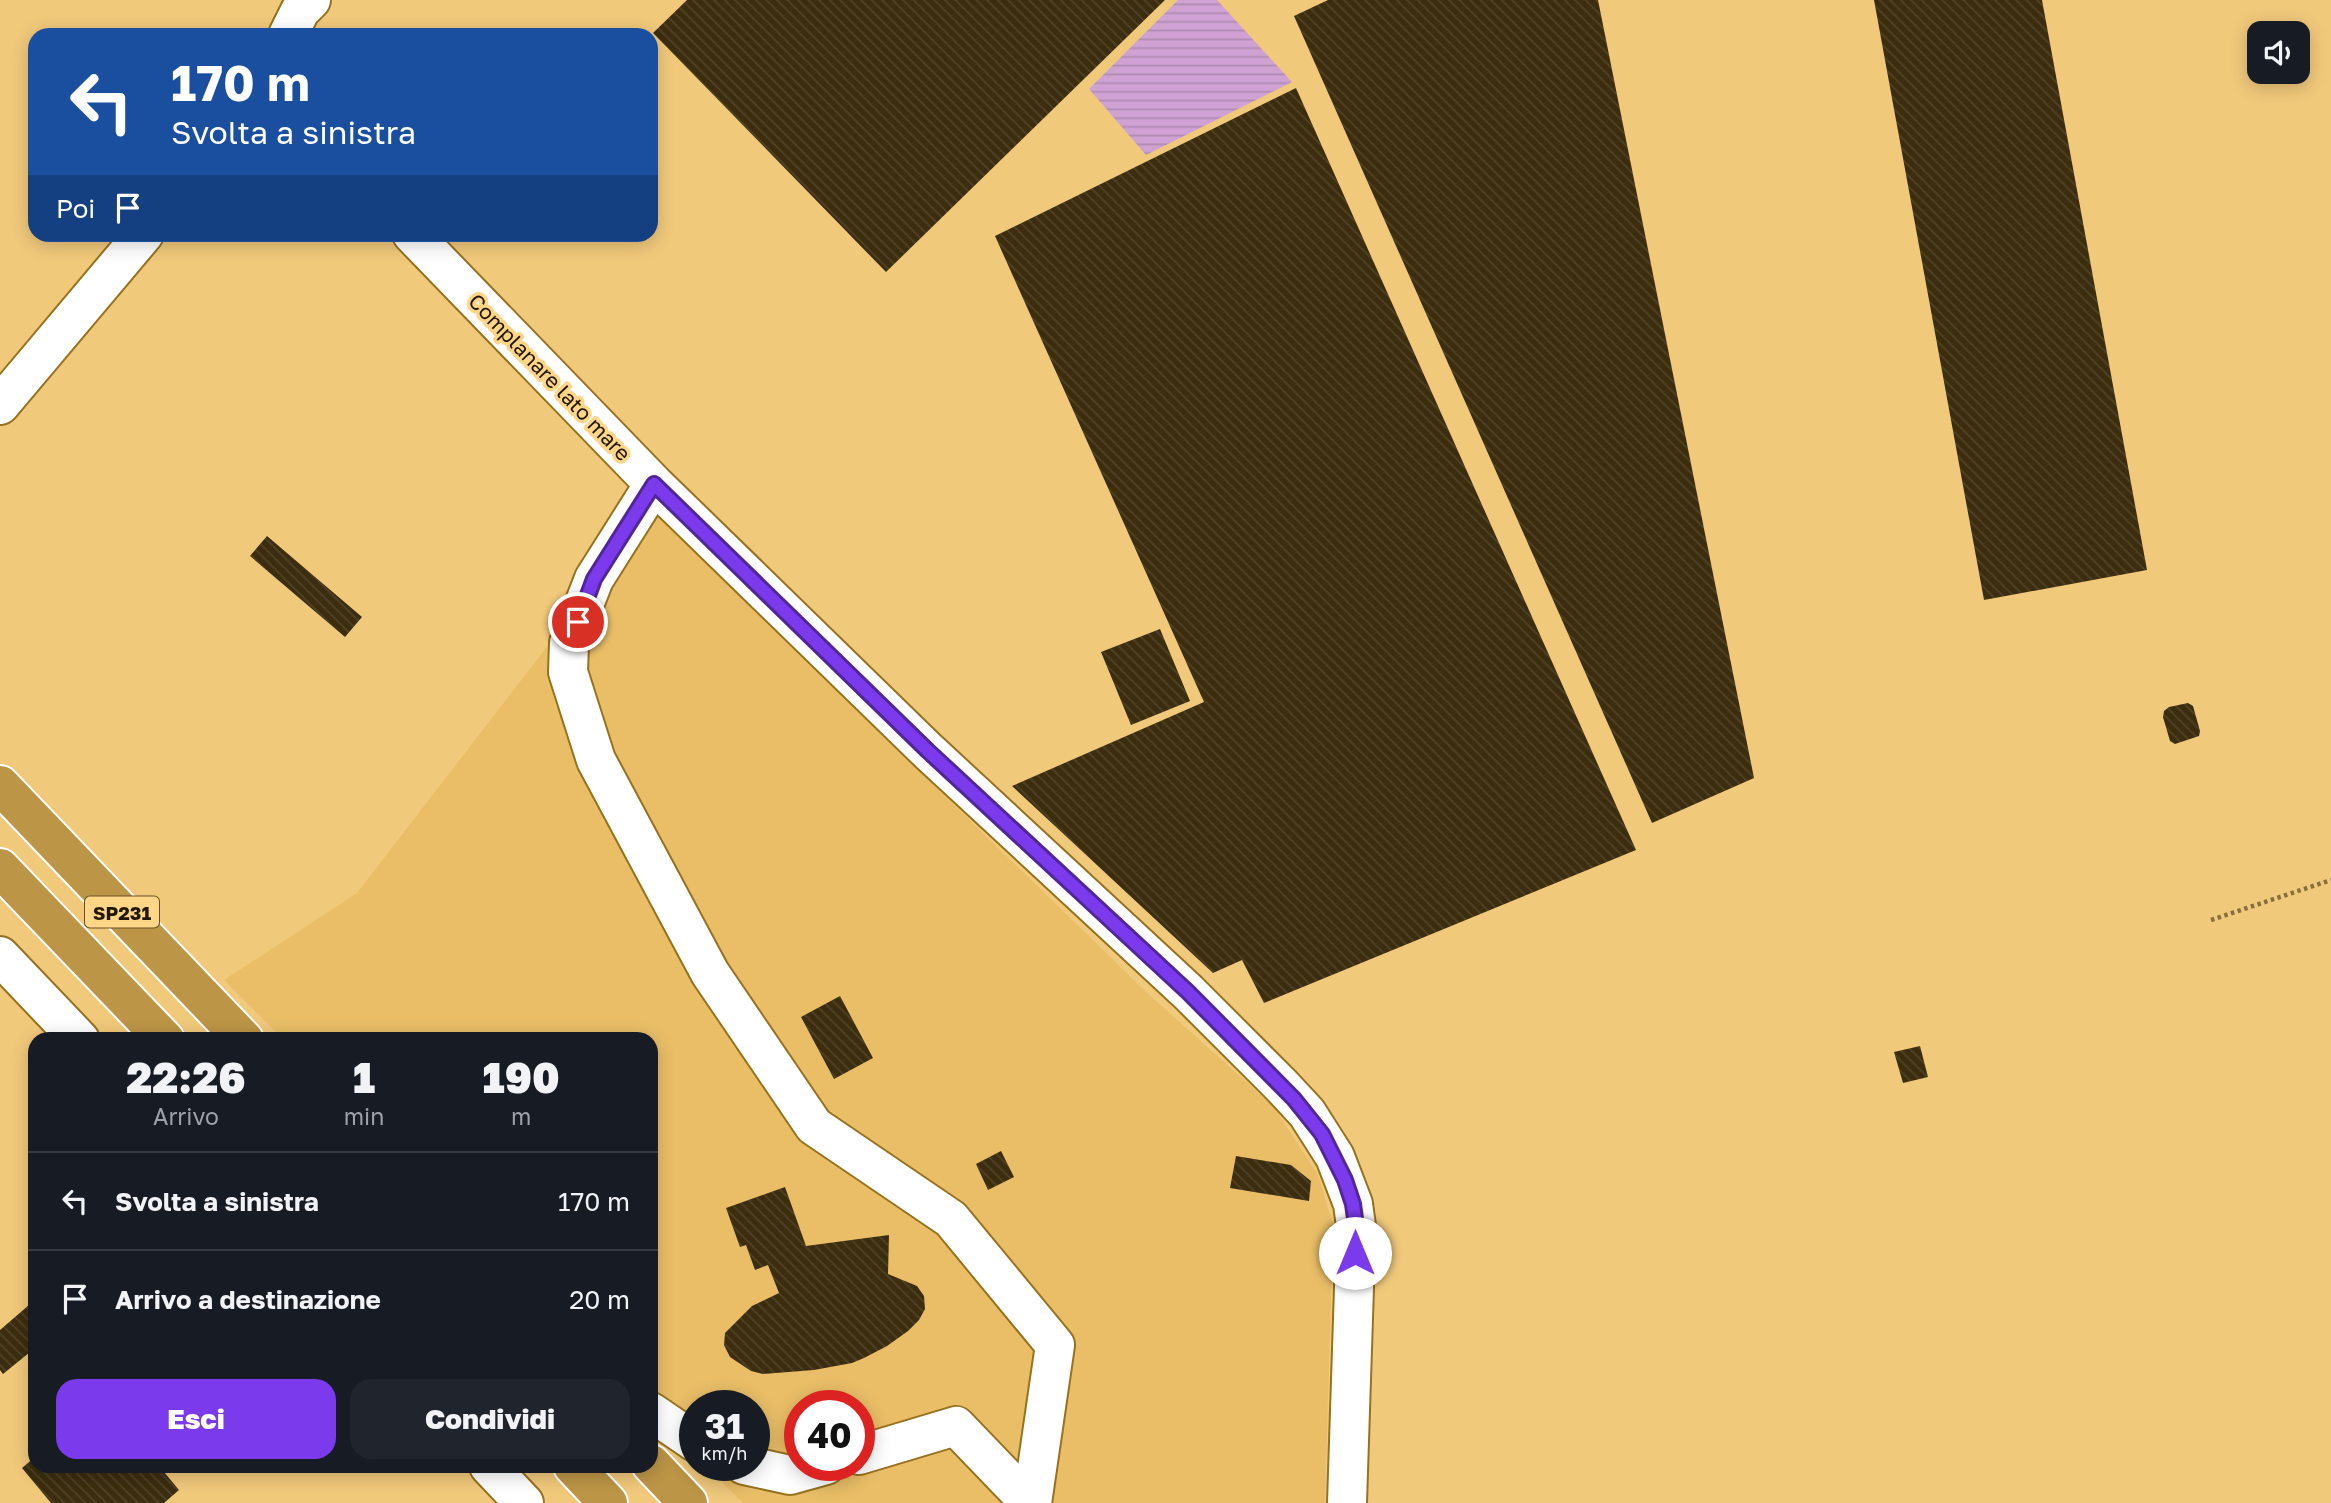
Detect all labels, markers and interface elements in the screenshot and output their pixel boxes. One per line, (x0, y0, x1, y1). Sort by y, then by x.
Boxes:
map controls (2247, 21, 2310, 84)
button: sound (2247, 21, 2310, 84)
text: 170 m (171, 53, 310, 112)
icon: left (56, 56, 147, 147)
text: Svolta a sinistra (171, 113, 416, 151)
icon: arrive (109, 189, 147, 227)
text: Poi (56, 193, 95, 224)
street label: Complanare lato mare (463, 288, 637, 466)
pin (548, 592, 608, 652)
icon: arrive (559, 603, 597, 641)
road number: SP231 (85, 896, 159, 928)
text: 22:26 (126, 1052, 245, 1102)
text: 1 (353, 1052, 375, 1102)
text: 190 (483, 1052, 560, 1102)
text: Arrivo (153, 1102, 219, 1130)
text: min (344, 1102, 384, 1130)
text: m (511, 1102, 531, 1130)
icon: left (56, 1182, 94, 1220)
text: Svolta a sinistra (115, 1186, 319, 1217)
text: 170 m (558, 1186, 630, 1217)
position arrow (1318, 1216, 1392, 1290)
icon: arrive (56, 1280, 94, 1318)
text: Arrivo a destinazione (115, 1284, 381, 1315)
text: 20 m (569, 1284, 630, 1315)
button: Esci (56, 1379, 336, 1459)
button: Condividi (350, 1379, 630, 1459)
speed limit sign: 40 (784, 1390, 875, 1481)
text: 31 (705, 1405, 744, 1447)
text: km/h (702, 1442, 747, 1464)

